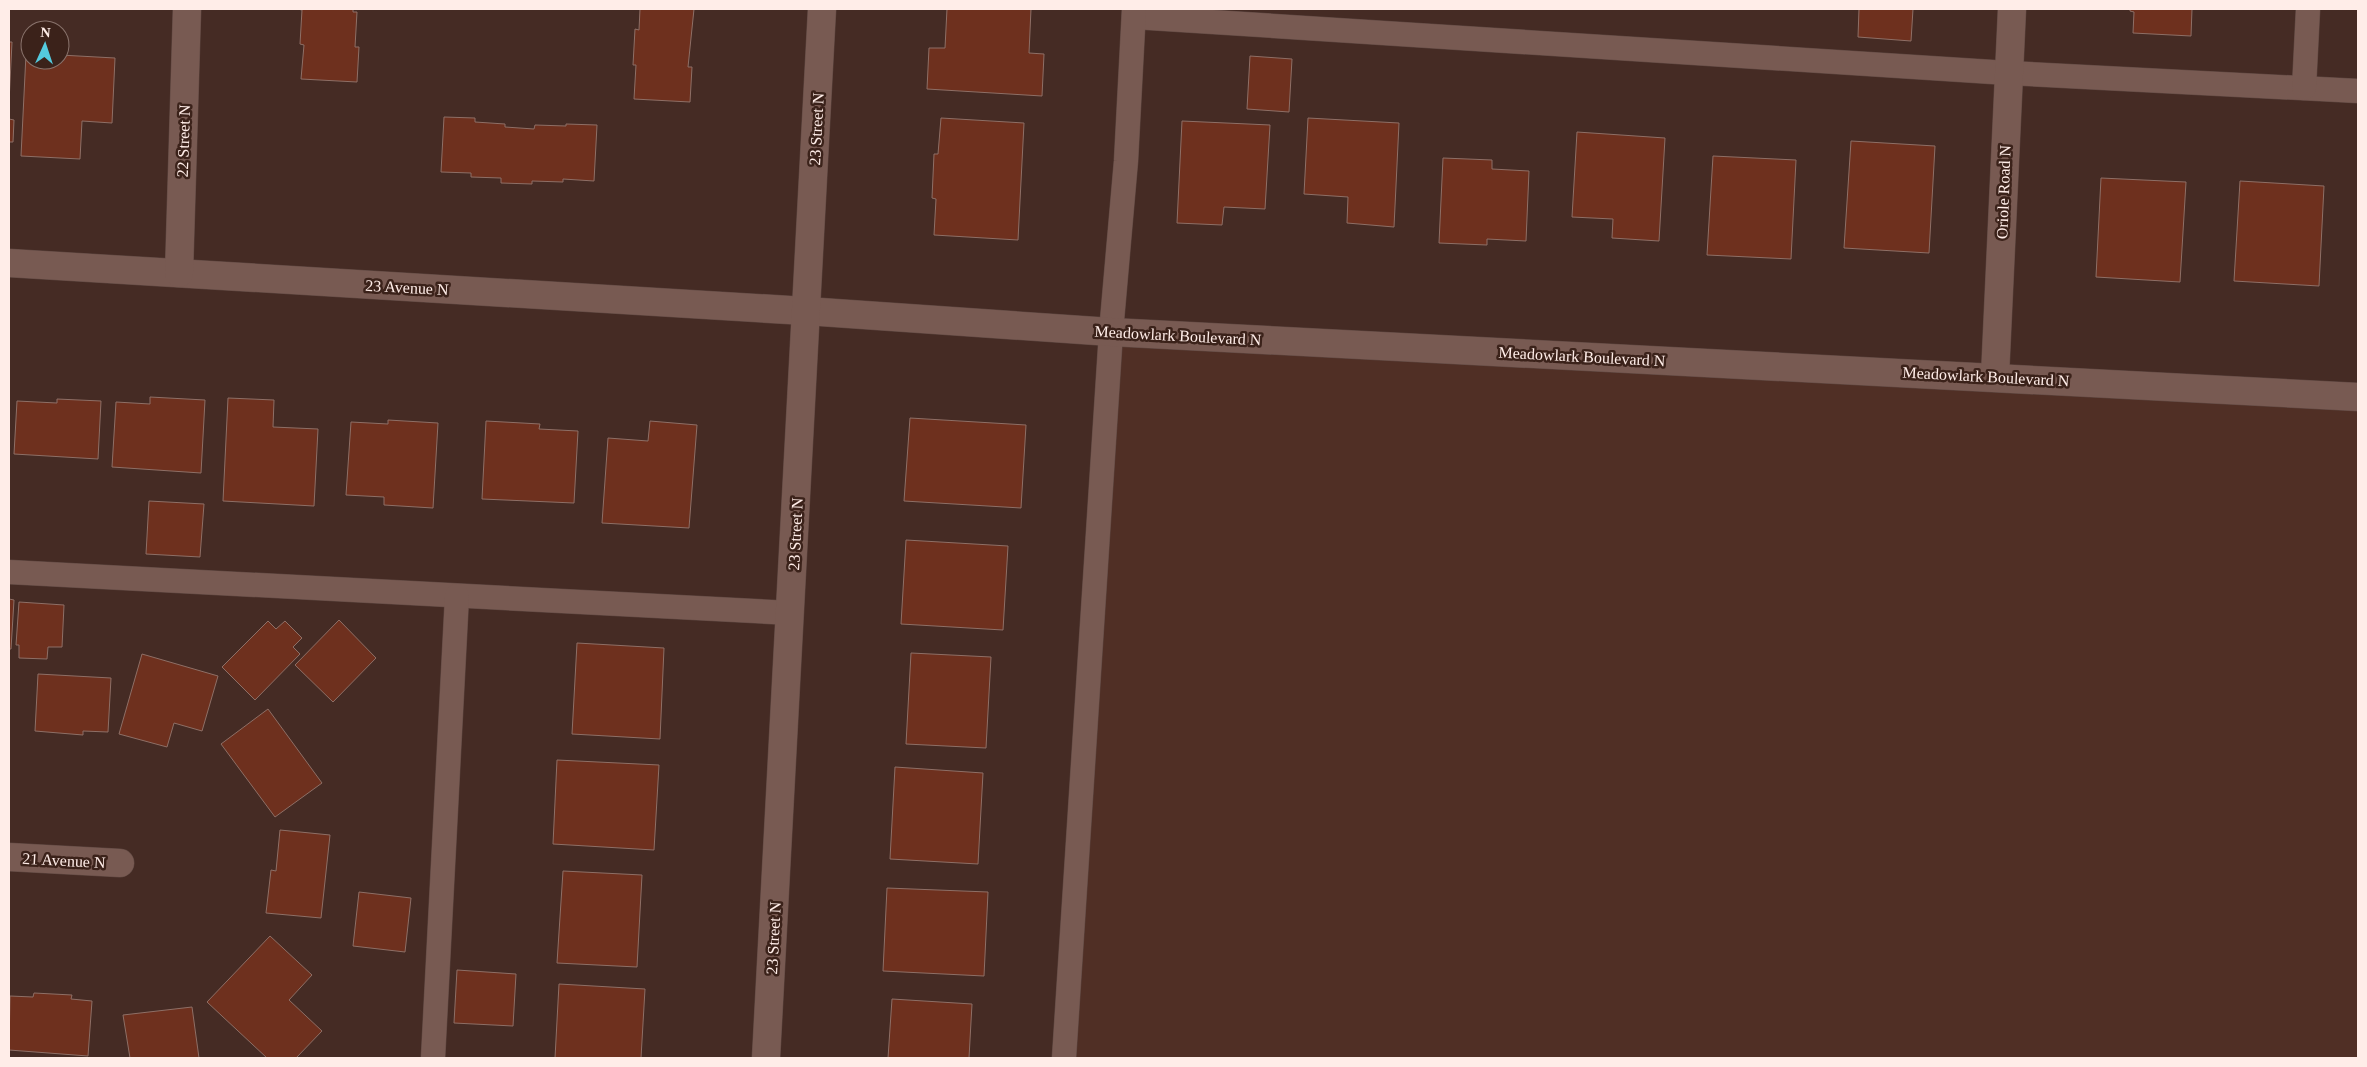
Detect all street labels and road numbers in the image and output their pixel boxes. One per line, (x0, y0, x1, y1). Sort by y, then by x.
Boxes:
street label: 23 Street N (806, 92, 827, 166)
street label: 22 Street N (174, 104, 193, 178)
street label: Oriole Road N (1993, 144, 2014, 239)
street label: 23 Avenue N (365, 277, 449, 298)
street label: Meadowlark Boulevard N (1094, 323, 1262, 348)
street label: Meadowlark Boulevard N (1498, 344, 1666, 369)
street label: Meadowlark Boulevard N (1902, 364, 2070, 389)
street label: 23 Street N (785, 497, 806, 571)
street label: 21 Avenue N (22, 850, 106, 871)
street label: 23 Street N (763, 901, 784, 975)

